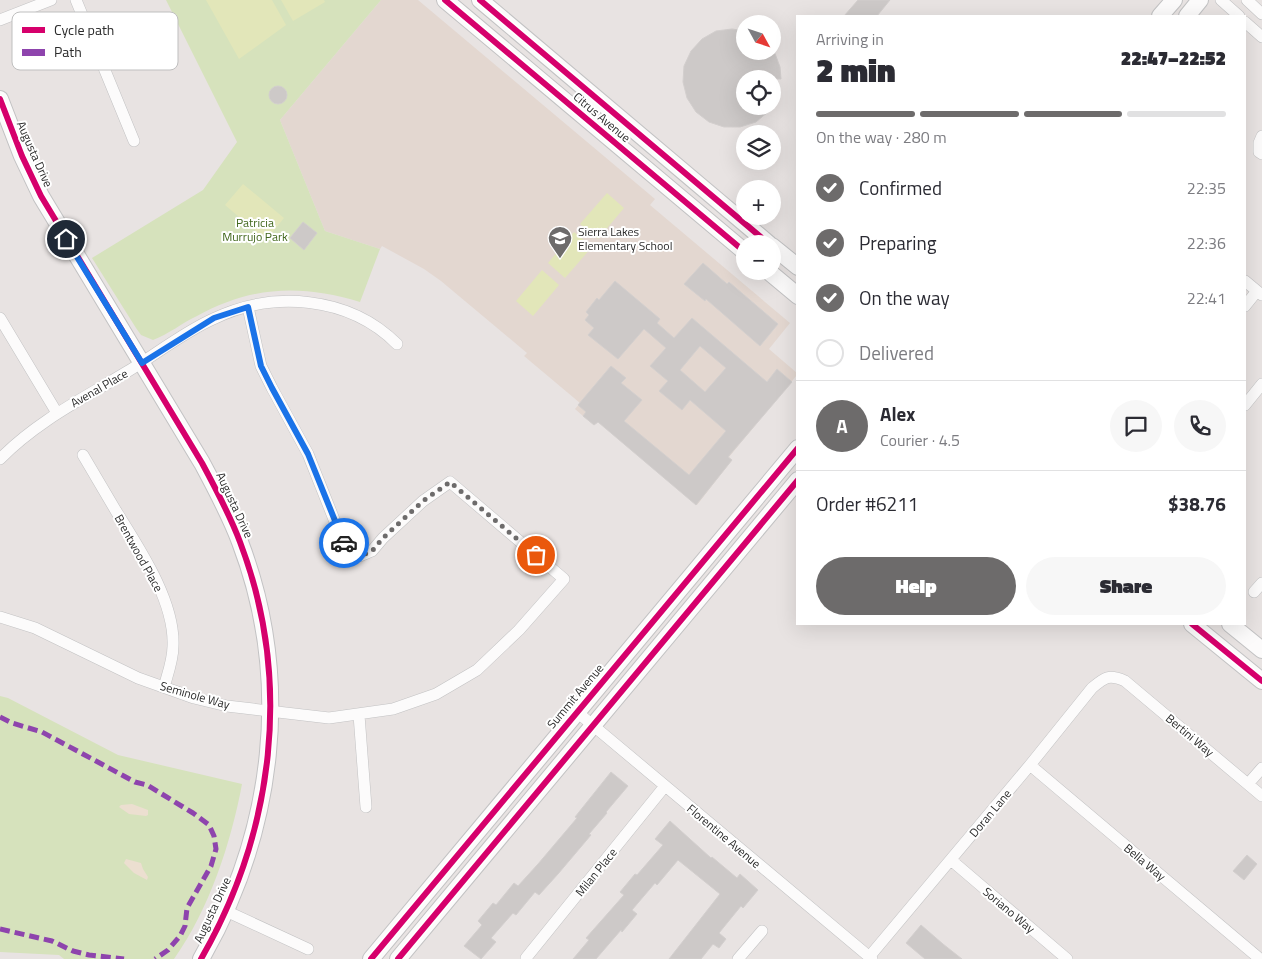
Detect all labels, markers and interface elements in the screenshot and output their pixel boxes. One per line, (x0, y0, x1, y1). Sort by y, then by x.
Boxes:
legend (12, 12, 178, 70)
north arrow (736, 15, 781, 60)
map controls (736, 15, 781, 280)
text: Cycle path (54, 19, 114, 40)
text: Arriving in (816, 27, 884, 51)
text: Path (54, 41, 82, 62)
text: 22:47–22:52 (1121, 43, 1226, 72)
text: 2 min (816, 46, 896, 94)
button: locate (736, 70, 781, 115)
street label: Citrus Avenue (569, 87, 635, 147)
street label: Augusta Drive (12, 118, 58, 190)
button: layers (736, 125, 781, 170)
text: On the way · 280 m (816, 125, 947, 149)
text: Confirmed (859, 173, 942, 202)
icon: check (816, 174, 844, 202)
text: 22:35 (1187, 176, 1226, 200)
button: + (736, 180, 781, 225)
park label: Patricia Murrujo Park (222, 213, 288, 246)
pin (45, 218, 87, 260)
place label: Sierra Lakes Elementary School (578, 222, 672, 255)
icon: home (52, 225, 80, 253)
school or university icon: Sierra Lakes Elementary School (547, 225, 573, 259)
text: Preparing (859, 228, 936, 257)
icon: check (816, 229, 844, 257)
text: 22:36 (1187, 231, 1226, 255)
button: − (736, 235, 781, 280)
text: On the way (859, 283, 950, 312)
icon: check (816, 284, 844, 312)
text: 22:41 (1187, 286, 1226, 310)
text: Delivered (859, 338, 934, 367)
street label: Avenal Place (67, 364, 131, 412)
text: Alex (880, 399, 915, 428)
button: chat (1110, 400, 1162, 452)
button: phone (1174, 400, 1226, 452)
text: A (836, 411, 848, 440)
text: Courier · 4.5 (880, 428, 960, 452)
street label: Augusta Drive (211, 469, 259, 541)
text: Order #6211 (816, 489, 918, 518)
text: $38.76 (1168, 489, 1226, 518)
street label: Brentwood Place (110, 511, 168, 595)
courier (319, 518, 369, 568)
icon: car (330, 529, 358, 557)
pin (515, 534, 557, 576)
icon: bag (522, 541, 550, 569)
button: Help (816, 557, 1016, 615)
button: Share (1026, 557, 1226, 615)
street label: Summit Avenue (542, 659, 608, 733)
street label: Seminole Way (158, 676, 232, 714)
street label: Bertini Way (1162, 709, 1219, 761)
street label: Doran Lane (964, 785, 1016, 841)
street label: Florentine Avenue (683, 799, 765, 873)
street label: Bella Way (1120, 839, 1170, 885)
street label: Milan Place (570, 844, 622, 900)
street label: Augusta Drive (188, 874, 236, 946)
street label: Soriano Way (979, 882, 1039, 938)

